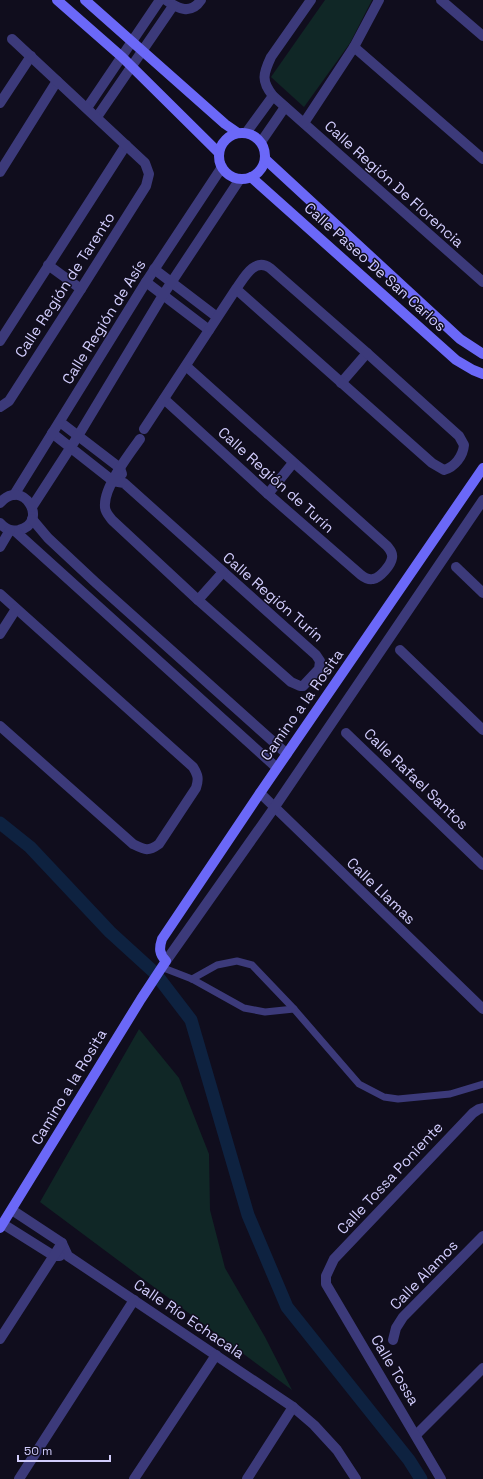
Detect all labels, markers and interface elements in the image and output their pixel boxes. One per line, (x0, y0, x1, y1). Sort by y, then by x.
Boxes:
street label: Calle Región De Florencia (321, 116, 468, 251)
street label: Calle Paseo De San Carlos (301, 198, 450, 335)
street label: Calle Región de Tarento (10, 208, 119, 361)
street label: Calle Región de Asís (58, 256, 150, 388)
street label: Calle Región de Turín (214, 422, 338, 537)
street label: Calle Región Turín (219, 548, 328, 646)
street label: Camino a la Rosita (256, 645, 347, 764)
street label: Calle Rafael Santos (360, 724, 473, 833)
street label: Calle Llamas (343, 853, 420, 928)
street label: Camino a la Rosita (27, 1025, 111, 1148)
street label: Calle Tossa Poniente (333, 1117, 447, 1238)
street label: Calle Alamos (386, 1236, 462, 1314)
street label: Calle Río Echacala (130, 1274, 249, 1363)
street label: Calle Tossa (367, 1331, 424, 1409)
scale bar (18, 1437, 110, 1463)
text: 50 m (24, 1443, 52, 1459)

